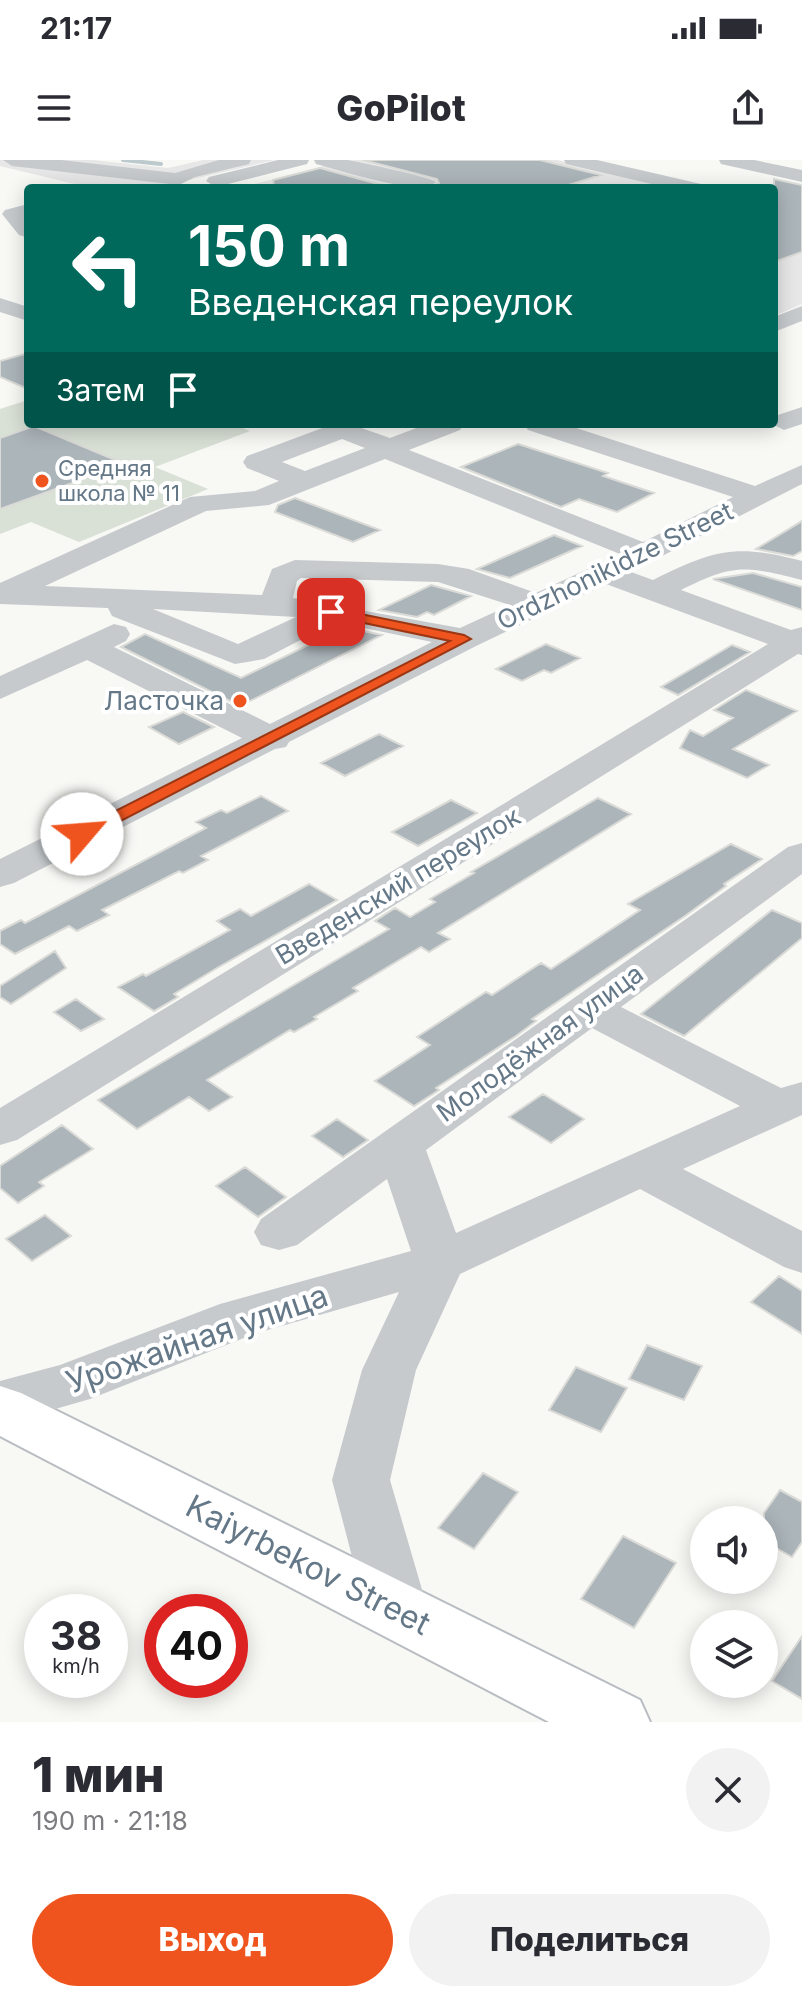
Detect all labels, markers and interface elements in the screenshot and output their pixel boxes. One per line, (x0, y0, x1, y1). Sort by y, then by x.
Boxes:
text: 21:17 (40, 10, 112, 46)
icon: menu (32, 86, 76, 130)
text: GoPilot (336, 86, 466, 130)
icon: share (726, 86, 770, 130)
text: 150 m (188, 212, 350, 280)
icon: left (56, 216, 160, 320)
text: Введенская переулок (188, 280, 573, 324)
icon: arrive (161, 368, 205, 412)
text: Затем (56, 372, 145, 408)
place label: Средняя школа № 11 (58, 455, 180, 506)
marker: Средняя школа № 11 (33, 472, 51, 490)
street label: Ordzhonikidze Street (492, 495, 738, 636)
pin (297, 578, 365, 646)
icon: arrive (309, 590, 353, 634)
place label: Ласточка (104, 685, 224, 716)
marker: Ласточка (231, 692, 249, 710)
position arrow (40, 792, 124, 876)
street label: Введенский переулок (270, 800, 526, 971)
street label: Молодёжная улица (431, 957, 649, 1128)
street label: Урожайная улица (61, 1275, 333, 1402)
street label: Kaiyrbekov Street (180, 1486, 437, 1643)
map controls (690, 1506, 778, 1698)
button: sound (690, 1506, 778, 1594)
speed limit sign: 40 (144, 1594, 248, 1698)
button: layers (690, 1610, 778, 1698)
text: 38 (50, 1611, 102, 1660)
text: km/h (52, 1654, 100, 1678)
text: 1 мин (32, 1745, 164, 1804)
button: close (686, 1748, 770, 1832)
text: 190 m · 21:18 (32, 1805, 188, 1836)
button: Выход (32, 1894, 393, 1986)
button: Поделиться (409, 1894, 770, 1986)

